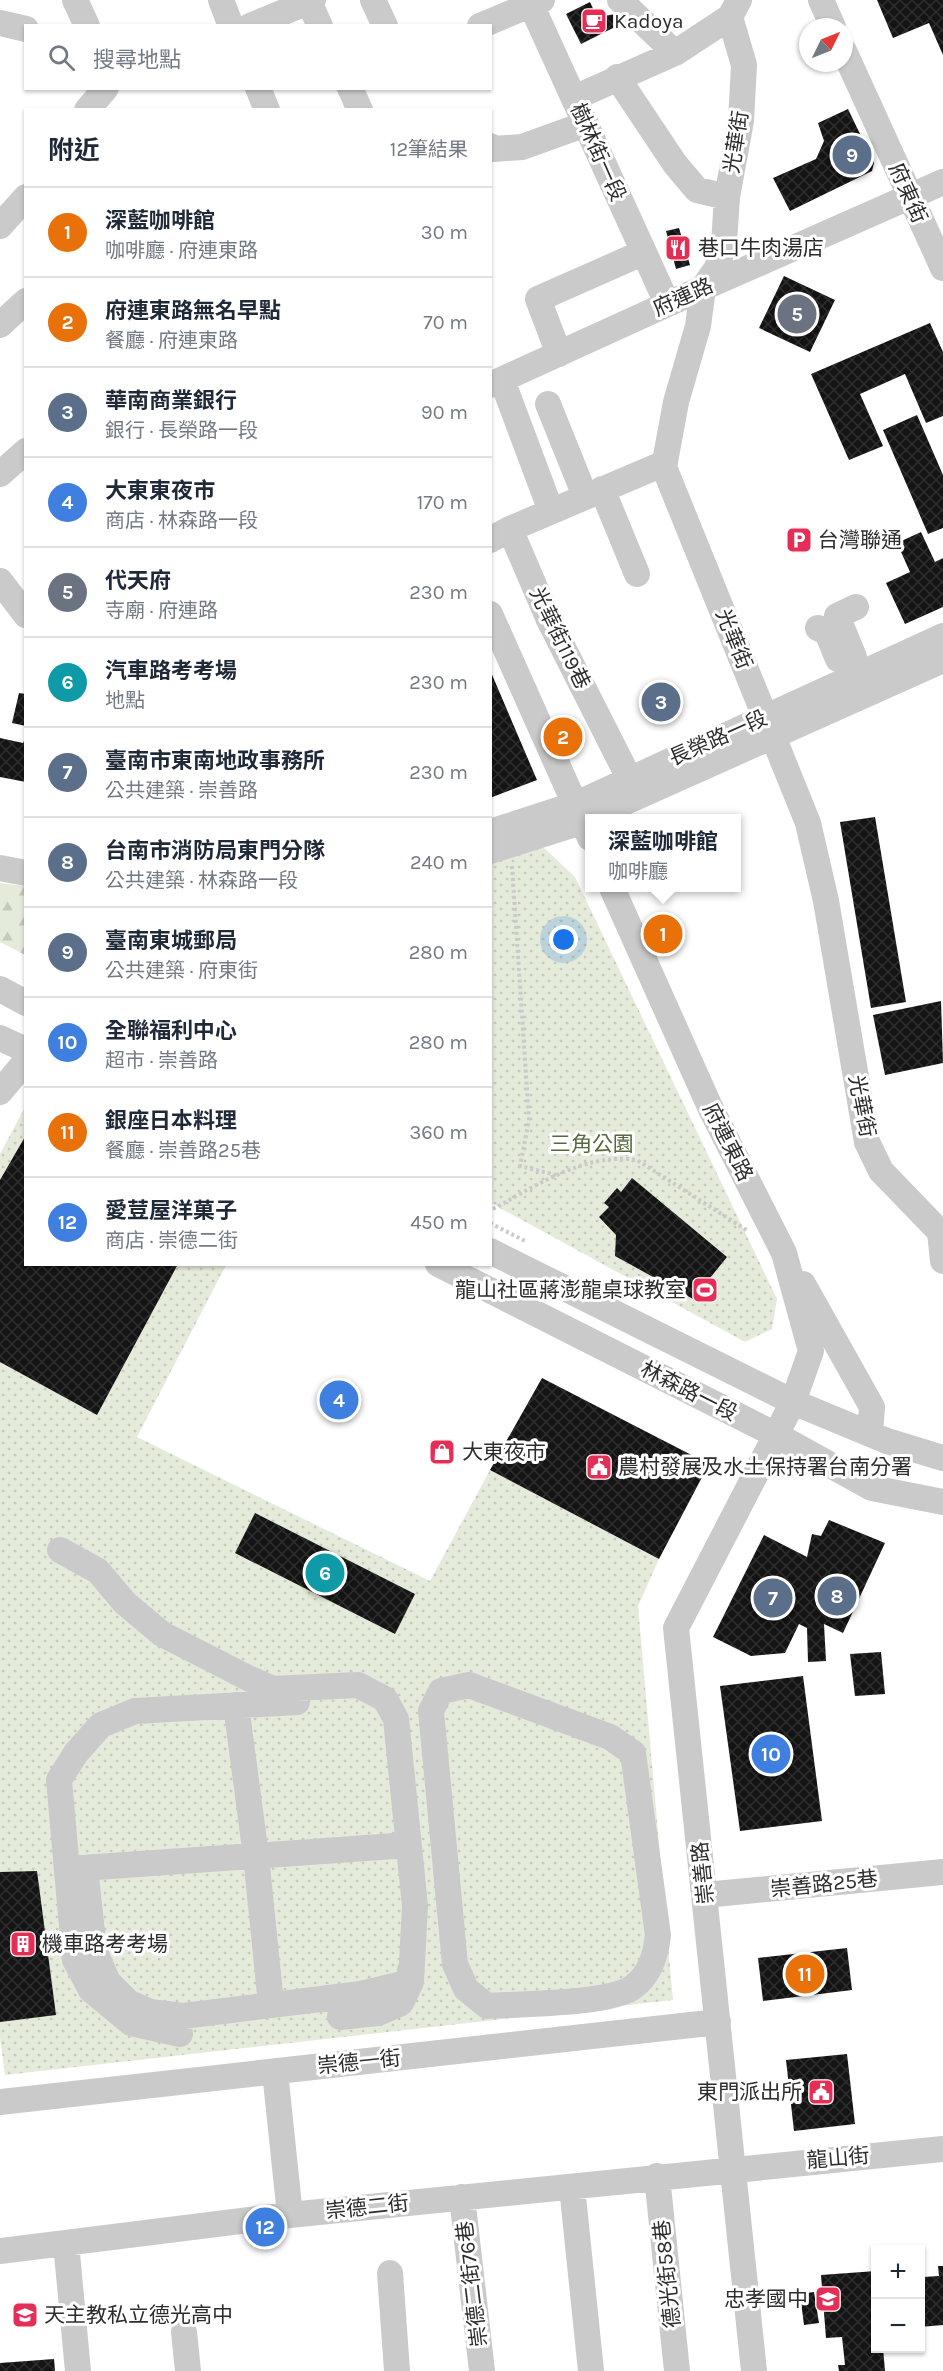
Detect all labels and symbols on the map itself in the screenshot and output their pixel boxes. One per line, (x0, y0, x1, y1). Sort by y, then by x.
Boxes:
cafe icon: Kadoya (579, 6, 609, 36)
place label: Kadoya (614, 9, 684, 33)
north arrow (799, 18, 853, 72)
street label: 樹林街一段 (566, 99, 630, 205)
street label: 光華街 (719, 109, 753, 175)
pin: 9 (832, 132, 872, 178)
street label: 府東街 (884, 159, 932, 227)
restaurant icon: 巷口牛肉湯店 (663, 233, 693, 263)
place label: 巷口牛肉湯店 (698, 236, 824, 260)
street label: 府連路 (649, 273, 717, 321)
pin: 5 (778, 292, 816, 336)
parking icon: 台灣聯通 (784, 525, 814, 555)
place label: 台灣聯通 (818, 528, 902, 552)
street label: 光華街119巷 (525, 583, 595, 693)
street label: 光華街 (711, 605, 757, 673)
pin: 3 (642, 680, 680, 724)
street label: 長榮路一段 (665, 706, 771, 770)
pin: 2 (544, 714, 582, 760)
pin: 1 (644, 912, 682, 956)
your location (549, 925, 578, 954)
street label: 光華街 (844, 1073, 880, 1139)
street label: 府連東路 (698, 1099, 758, 1185)
park label: 三角公園 (550, 1132, 634, 1156)
sports icon: 龍山社區蔣澎龍桌球教室 (690, 1275, 720, 1305)
place label: 龍山社區蔣澎龍桌球教室 (455, 1278, 686, 1302)
street label: 林森路一段 (637, 1356, 741, 1426)
pin: 4 (320, 1378, 358, 1422)
shop icon: 大東夜市 (427, 1437, 457, 1467)
place label: 大東夜市 (462, 1440, 546, 1464)
public building icon: 農村發展及水土保持署台南分署 (584, 1452, 614, 1482)
place label: 農村發展及水土保持署台南分署 (618, 1455, 912, 1479)
pin: 6 (306, 1550, 344, 1596)
pin: 8 (818, 1574, 856, 1618)
pin: 7 (754, 1576, 792, 1620)
pin: 10 (752, 1732, 790, 1776)
street label: 崇善路 (688, 1840, 718, 1906)
street label: 崇善路25巷 (769, 1866, 879, 1902)
building icon: 機車路考考場 (8, 1929, 38, 1959)
place label: 機車路考考場 (42, 1932, 168, 1956)
pin: 11 (786, 1952, 824, 1996)
street label: 崇德一街 (316, 2046, 402, 2078)
public building icon: 東門派出所 (806, 2077, 836, 2107)
place label: 東門派出所 (697, 2080, 802, 2104)
street label: 龍山街 (806, 2143, 870, 2173)
street label: 崇德二街 (324, 2191, 410, 2223)
pin: 12 (246, 2204, 284, 2250)
street label: 德光街58巷 (649, 2219, 685, 2329)
street label: 崇德二街76巷 (452, 2220, 492, 2348)
school or university icon: 忠孝國中 (813, 2284, 843, 2314)
place label: 忠孝國中 (724, 2287, 808, 2311)
school or university icon: 天主教私立德光高中 (10, 2300, 40, 2330)
place label: 天主教私立德光高中 (44, 2303, 233, 2327)

